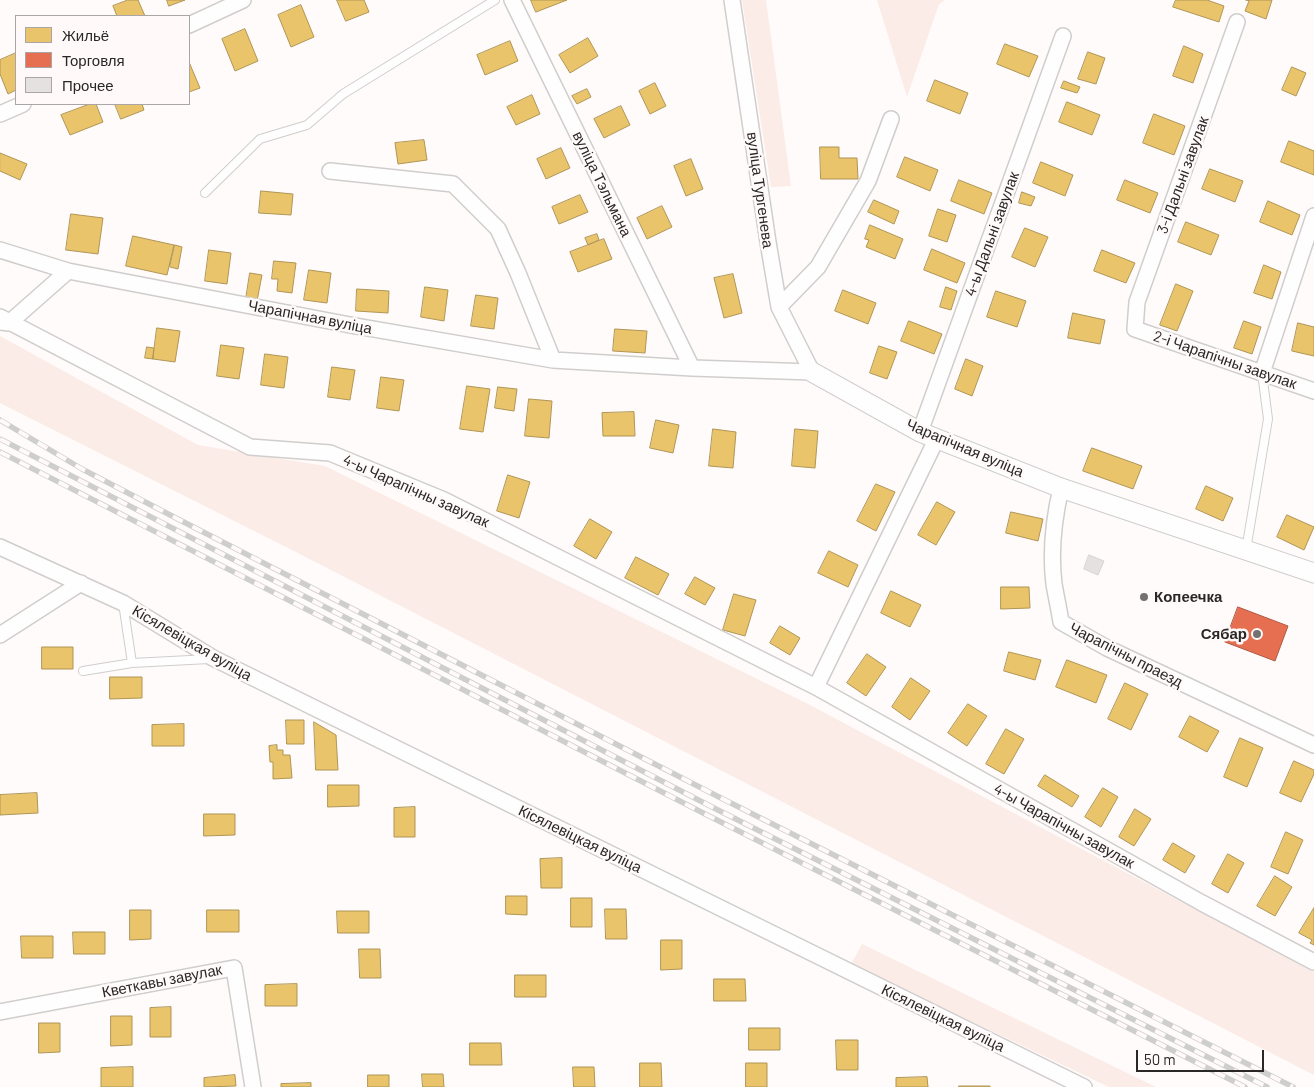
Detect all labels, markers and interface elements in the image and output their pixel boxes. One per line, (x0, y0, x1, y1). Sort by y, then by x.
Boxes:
legend (15, 15, 190, 105)
text: Жильё (62, 26, 109, 44)
text: Торговля (62, 51, 125, 69)
text: Прочее (62, 76, 114, 94)
street label: 3-і Дальні завулак (1153, 114, 1213, 236)
street label: вуліца Тэльмана (569, 128, 635, 240)
street label: вуліца Тургенева (743, 131, 777, 249)
street label: 4-ы Дальні завулак (961, 169, 1023, 299)
street label: Чарапічная вуліца (247, 296, 373, 338)
street label: 2-і Чарапічны завулак (1151, 327, 1299, 393)
street label: Чарапічная вуліца (904, 415, 1026, 481)
street label: 4-ы Чарапічны завулак (340, 451, 492, 531)
place label: Копеечка (1154, 588, 1222, 606)
marker: Копеечка (1138, 591, 1150, 603)
street label: Кісялевіцкая вуліца (129, 601, 255, 685)
street label: Чарапічны праезд (1066, 619, 1186, 691)
place label: Сябар (1201, 625, 1247, 643)
marker: Сябар (1251, 628, 1263, 640)
street label: 4-ы Чарапічны завулак (991, 780, 1137, 872)
street label: Кісялевіцкая вуліца (515, 801, 645, 877)
street label: Кветкавы завулак (100, 961, 224, 1001)
street label: Кісялевіцкая вуліца (878, 980, 1008, 1056)
scale bar (1139, 1040, 1266, 1072)
text: 50 m (1144, 1050, 1176, 1068)

